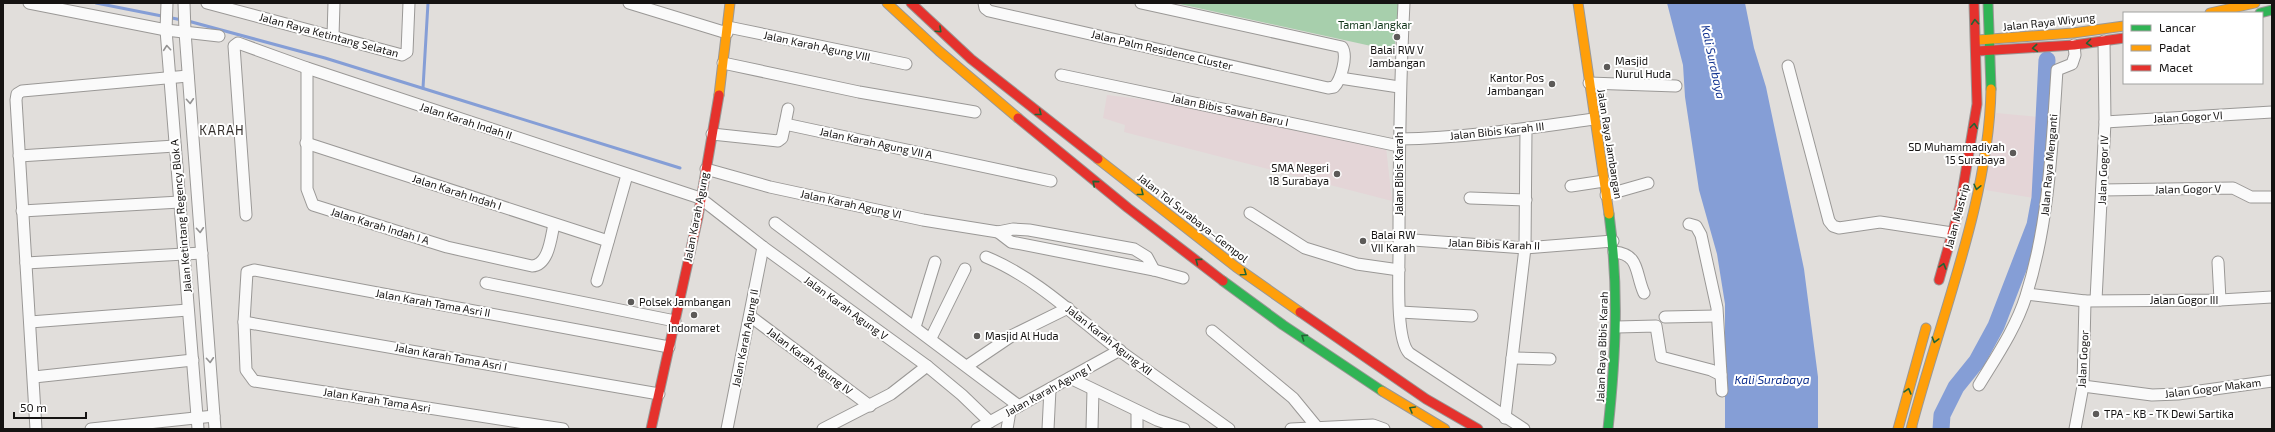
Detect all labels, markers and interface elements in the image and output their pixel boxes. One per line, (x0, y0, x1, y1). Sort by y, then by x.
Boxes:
street label: Jalan Raya Ketintang Selatan (258, 10, 400, 59)
street label: Jalan Raya Wiyung (2002, 10, 2096, 33)
legend (2123, 12, 2263, 84)
park label: Taman Jangkar (1338, 18, 1413, 31)
one-way arrow (1970, 19, 1979, 25)
text: Lancar (2159, 20, 2196, 34)
water label: Kali Surabaya (1698, 24, 1729, 100)
one-way arrow (935, 25, 942, 32)
street label: Jalan Palm Residence Cluster (1090, 27, 1235, 72)
street label: Jalan Karah Agung VIII (763, 28, 872, 63)
marker: Balai RW V Jambangan (1392, 32, 1402, 42)
one-way arrow (2086, 38, 2092, 47)
text: Padat (2159, 40, 2191, 54)
place label: Balai RW V Jambangan (1369, 43, 1425, 69)
one-way arrow (2032, 43, 2039, 52)
one-way arrow (163, 45, 172, 51)
place label: Masjid Nurul Huda (1615, 54, 1671, 80)
text: Macet (2159, 60, 2193, 74)
marker: Masjid Nurul Huda (1602, 62, 1612, 72)
place label: Kantor Pos Jambangan (1487, 71, 1544, 97)
marker: Kantor Pos Jambangan (1547, 79, 1557, 89)
street label: Jalan Raya Jambangan (1595, 88, 1626, 200)
street label: Jalan Bibis Sawah Baru I (1170, 91, 1290, 128)
one-way arrow (185, 98, 194, 104)
street label: Jalan Karah Indah II (418, 100, 514, 142)
one-way arrow (1035, 108, 1042, 115)
street label: Jalan Gogor VI (2153, 108, 2223, 125)
street label: Jalan Raya Menganti (2038, 113, 2059, 217)
street label: Jalan Bibis Karah III (1449, 119, 1545, 142)
district label: KARAH (199, 122, 245, 138)
one-way arrow (1969, 123, 1978, 129)
street label: Jalan Karah Agung VII A (819, 124, 934, 161)
street label: Jalan Bibis Karah I (1392, 126, 1405, 216)
street label: Jalan Gogor IV (2095, 135, 2110, 205)
street label: Jalan Ketintang Regency Blok A (167, 139, 194, 293)
place label: SD Muhammadiyah 15 Surabaya (1908, 140, 2005, 166)
marker: SD Muhammadiyah 15 Surabaya (2008, 148, 2018, 158)
place label: SMA Negeri 18 Surabaya (1268, 161, 1329, 187)
marker: SMA Negeri 18 Surabaya (1332, 169, 1342, 179)
street label: Jalan Tol Surabaya–Gempol (1136, 170, 1252, 265)
street label: Jalan Karah Indah I (411, 171, 503, 212)
street label: Jalan Karah Agung (680, 171, 711, 263)
one-way arrow (1092, 180, 1099, 187)
street label: Jalan Gogor V (2155, 181, 2222, 196)
street label: Jalan Mastrip (1942, 182, 1971, 250)
one-way arrow (1974, 184, 1982, 190)
street label: Jalan Karah Agung VI (799, 186, 903, 221)
one-way arrow (1137, 188, 1144, 195)
street label: Jalan Karah Indah I A (329, 204, 431, 247)
one-way arrow (195, 227, 204, 233)
place label: Balai RW VII Karah (1371, 228, 1416, 254)
street label: Jalan Bibis Karah II (1448, 235, 1540, 252)
marker: Balai RW VII Karah (1358, 236, 1368, 246)
one-way arrow (1196, 259, 1203, 266)
one-way arrow (1938, 263, 1947, 270)
one-way arrow (1240, 268, 1247, 276)
street label: Jalan Karah Agung V (802, 273, 891, 342)
street label: Jalan Karah Tama Asri II (375, 286, 492, 319)
street label: Jalan Karah Agung II (729, 288, 760, 388)
street label: Jalan Raya Bibis Karah (1593, 291, 1610, 403)
street label: Jalan Gogor III (2150, 293, 2218, 306)
place label: Polsek Jambangan (639, 295, 731, 308)
marker: Polsek Jambangan (626, 297, 636, 307)
street label: Jalan Karah Agung XII (1063, 302, 1155, 377)
marker: Indomaret (689, 310, 699, 320)
place label: Indomaret (668, 321, 720, 334)
street label: Jalan Karah Agung IV (765, 324, 856, 397)
place label: Masjid Al Huda (985, 329, 1059, 343)
street label: Jalan Gogor (2074, 329, 2091, 388)
marker: Masjid Al Huda (972, 331, 982, 341)
one-way arrow (1301, 335, 1308, 342)
one-way arrow (1931, 336, 1940, 343)
street label: Jalan Karah Tama Asri I (394, 340, 508, 373)
one-way arrow (205, 357, 214, 363)
street label: Jalan Karah Agung I (1002, 360, 1093, 419)
water label: Kali Surabaya (1734, 372, 1810, 387)
street label: Jalan Gogor Makam (2164, 375, 2262, 400)
street label: Jalan Karah Tama Asri (323, 385, 432, 414)
one-way arrow (1903, 388, 1912, 395)
scale bar (14, 394, 86, 420)
text: 50 m (20, 400, 47, 414)
one-way arrow (1409, 407, 1416, 414)
place label: TPA - KB - TK Dewi Sartika (2104, 407, 2234, 420)
marker: TPA - KB - TK Dewi Sartika (2091, 409, 2101, 419)

